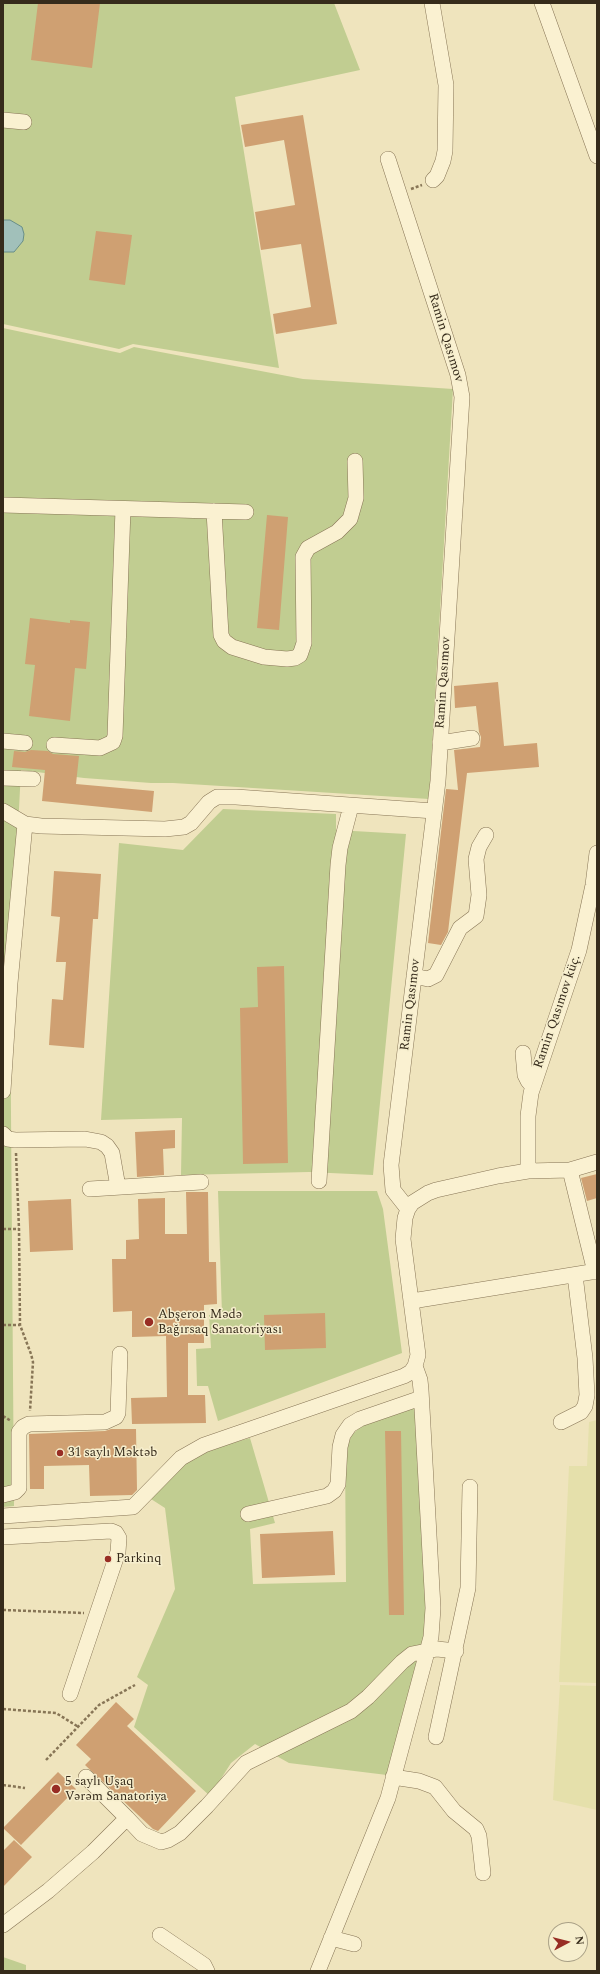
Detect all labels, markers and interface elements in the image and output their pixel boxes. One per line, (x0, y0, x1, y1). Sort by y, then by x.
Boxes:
street label: Ramin Qasımov (424, 292, 466, 384)
street label: Ramin Qasımov (433, 637, 455, 729)
street label: Ramin Qasımov küç. (531, 953, 585, 1071)
street label: Ramin Qasımov (398, 958, 424, 1052)
place label: Abşeron Mədə Bağırsaq Sanatoriyası (158, 1307, 282, 1338)
marker: Abşeron Mədə Bağırsaq Sanatoriyası (143, 1316, 155, 1328)
place label: 31 saylı Məktəb (68, 1445, 157, 1461)
marker: 31 saylı Məktəb (55, 1448, 65, 1458)
place label: Parkinq (116, 1551, 161, 1567)
marker: Parkinq (103, 1554, 113, 1564)
place label: 5 saylı Uşaq Vərəm Sanatoriya (65, 1774, 167, 1805)
marker: 5 saylı Uşaq Vərəm Sanatoriya (50, 1783, 62, 1795)
north arrow (548, 1922, 588, 1962)
text: N (570, 1935, 588, 1946)

